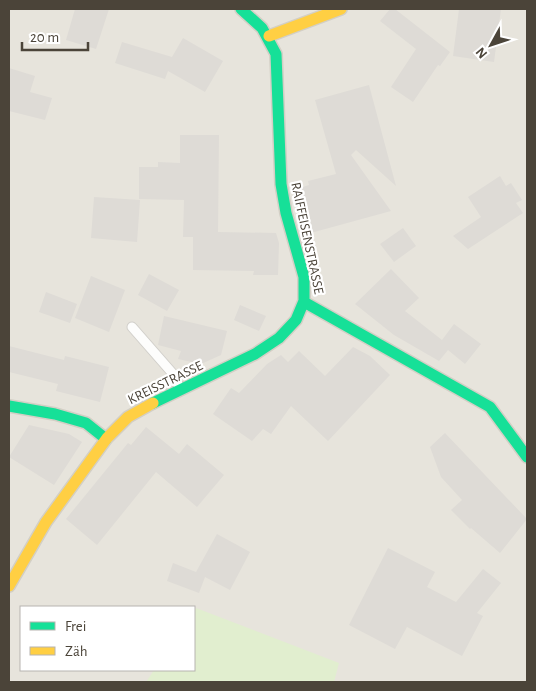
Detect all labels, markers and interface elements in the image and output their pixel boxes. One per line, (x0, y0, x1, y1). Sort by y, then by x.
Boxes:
scale bar (22, 20, 89, 52)
north arrow (466, 20, 516, 70)
text: 20 m (30, 30, 59, 45)
text: N (473, 44, 490, 61)
street label: RAIFFEISENSTRASSE (288, 181, 326, 296)
street label: KREISSTRASSE (126, 359, 205, 407)
legend (20, 606, 195, 671)
text: Frei (65, 619, 86, 634)
text: Zäh (65, 644, 88, 659)

